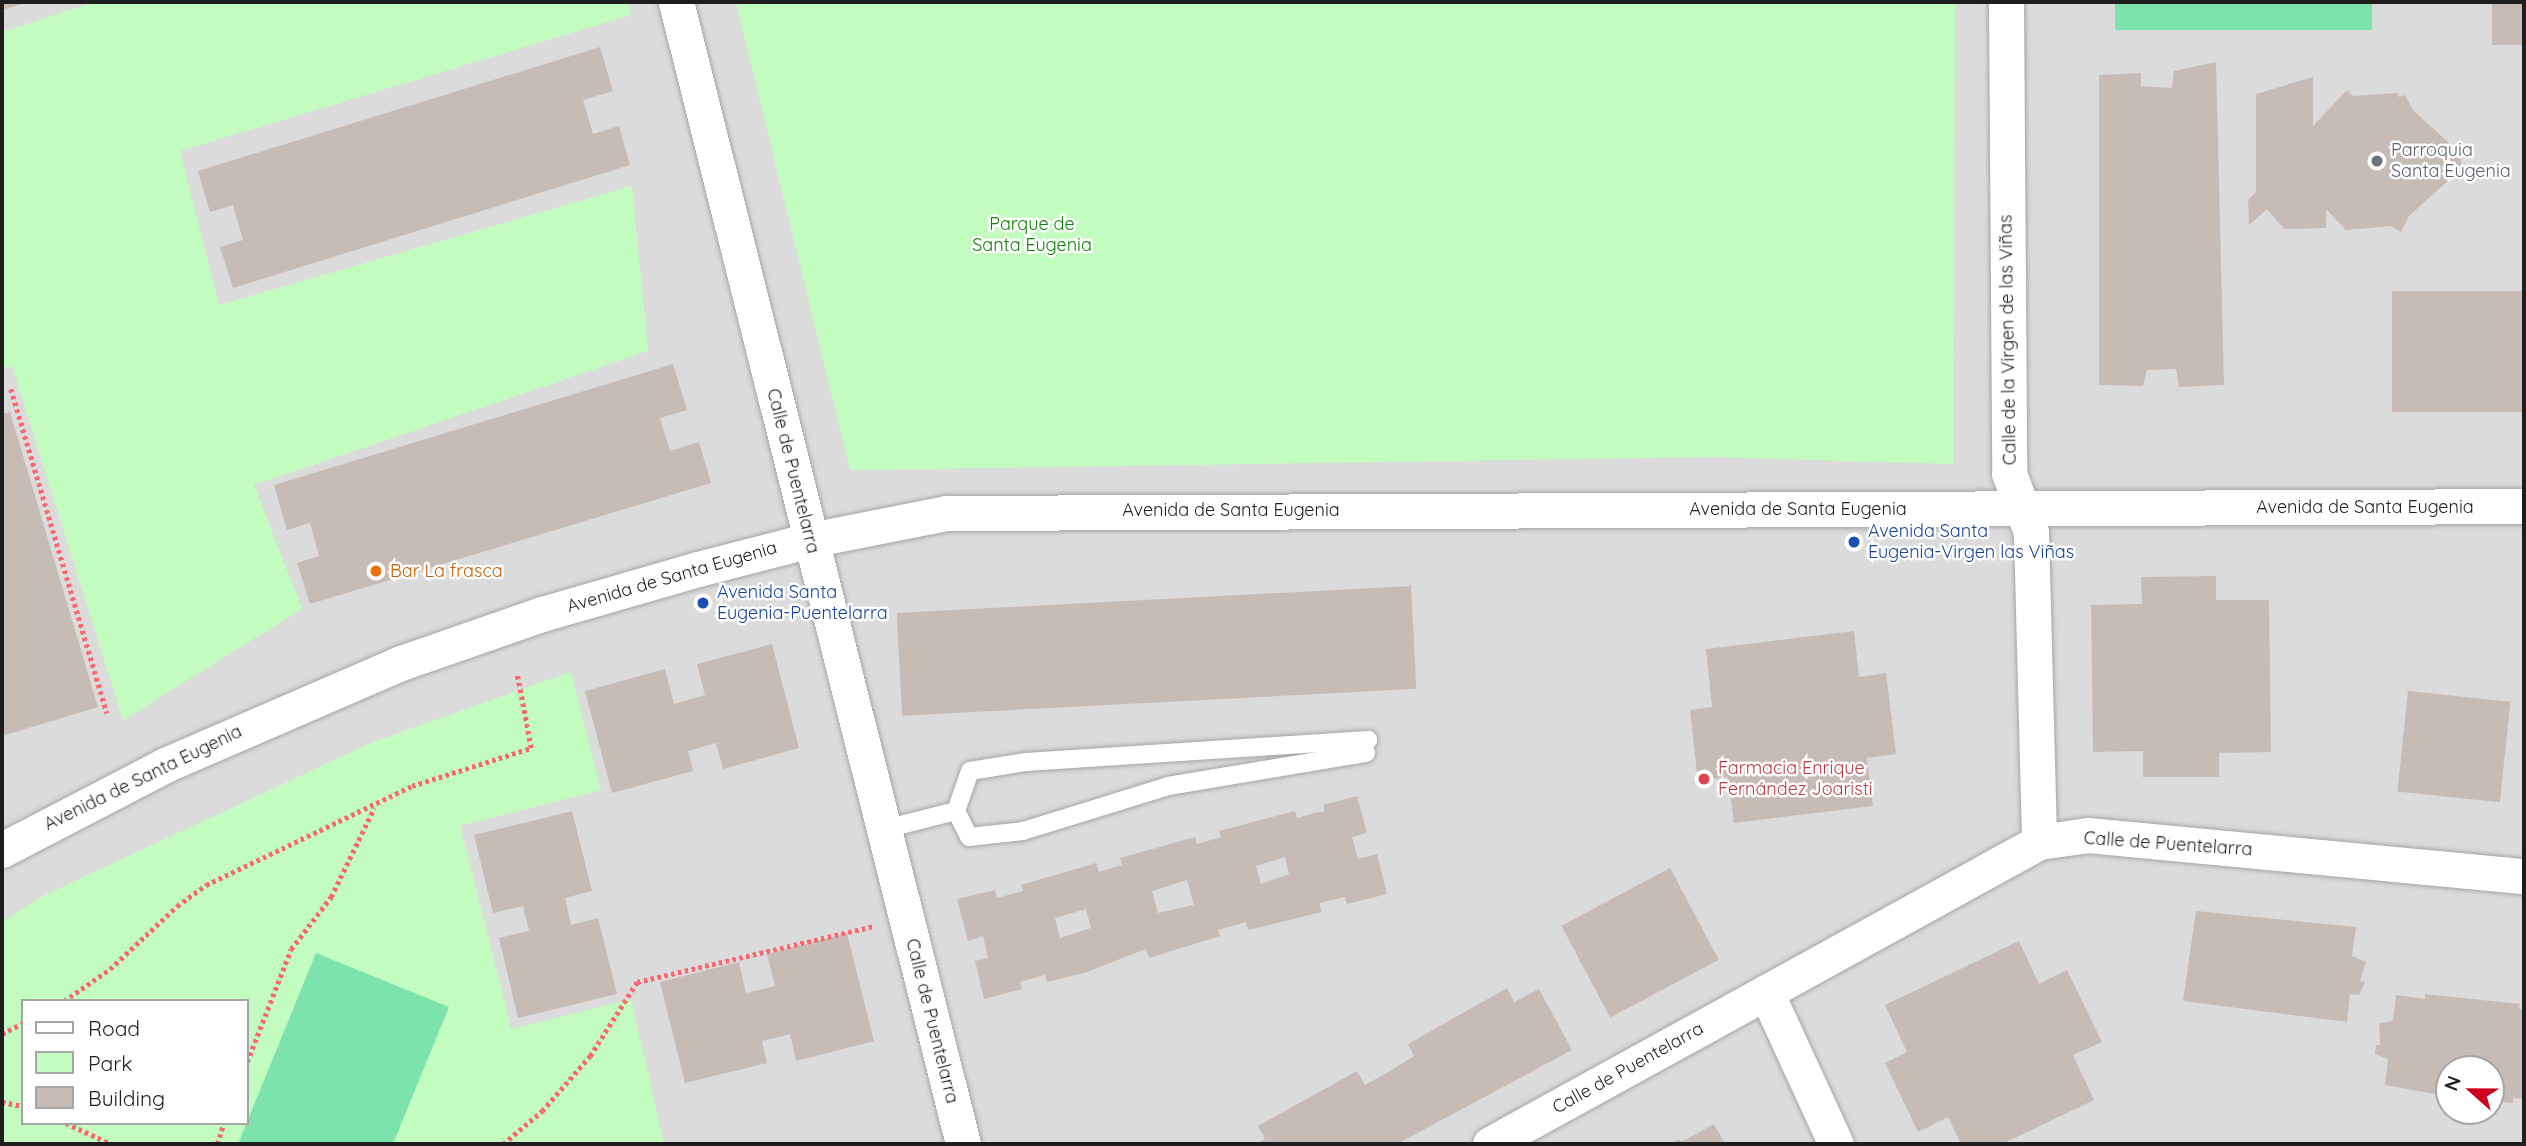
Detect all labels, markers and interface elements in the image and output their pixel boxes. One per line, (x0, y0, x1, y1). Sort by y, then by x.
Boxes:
place label: Parroquia Santa Eugenia (2391, 140, 2511, 182)
marker: Parroquia Santa Eugenia (2369, 153, 2385, 169)
park label: Parque de Santa Eugenia (972, 214, 1092, 256)
street label: Calle de la Virgen de las Viñas (1995, 215, 2021, 465)
street label: Calle de Puentelarra (762, 386, 824, 556)
street label: Avenida de Santa Eugenia (2256, 496, 2474, 518)
street label: Avenida de Santa Eugenia (1689, 498, 1907, 520)
street label: Avenida de Santa Eugenia (1122, 499, 1340, 521)
place label: Avenida Santa Eugenia-Virgen las Viñas (1868, 521, 2074, 564)
marker: Avenida Santa Eugenia-Virgen las Viñas (1846, 534, 1862, 550)
street label: Avenida de Santa Eugenia (565, 537, 779, 617)
place label: Bar La frasca (390, 560, 503, 582)
marker: Bar La frasca (368, 563, 384, 579)
place label: Avenida Santa Eugenia-Puentelarra (717, 582, 888, 624)
marker: Avenida Santa Eugenia-Puentelarra (695, 595, 711, 611)
street label: Avenida de Santa Eugenia (41, 721, 245, 835)
place label: Farmacia Enrique Fernández Joaristi (1718, 758, 1873, 800)
marker: Farmacia Enrique Fernández Joaristi (1696, 771, 1712, 787)
street label: Calle de Puentelarra (2083, 827, 2253, 861)
street label: Calle de Puentelarra (901, 936, 963, 1106)
legend (21, 999, 248, 1125)
text: Road (88, 1015, 140, 1041)
street label: Calle de Puentelarra (1549, 1018, 1707, 1118)
text: Park (88, 1050, 132, 1076)
north arrow (2435, 1055, 2505, 1125)
text: N (2439, 1072, 2466, 1094)
text: Building (88, 1085, 165, 1111)

